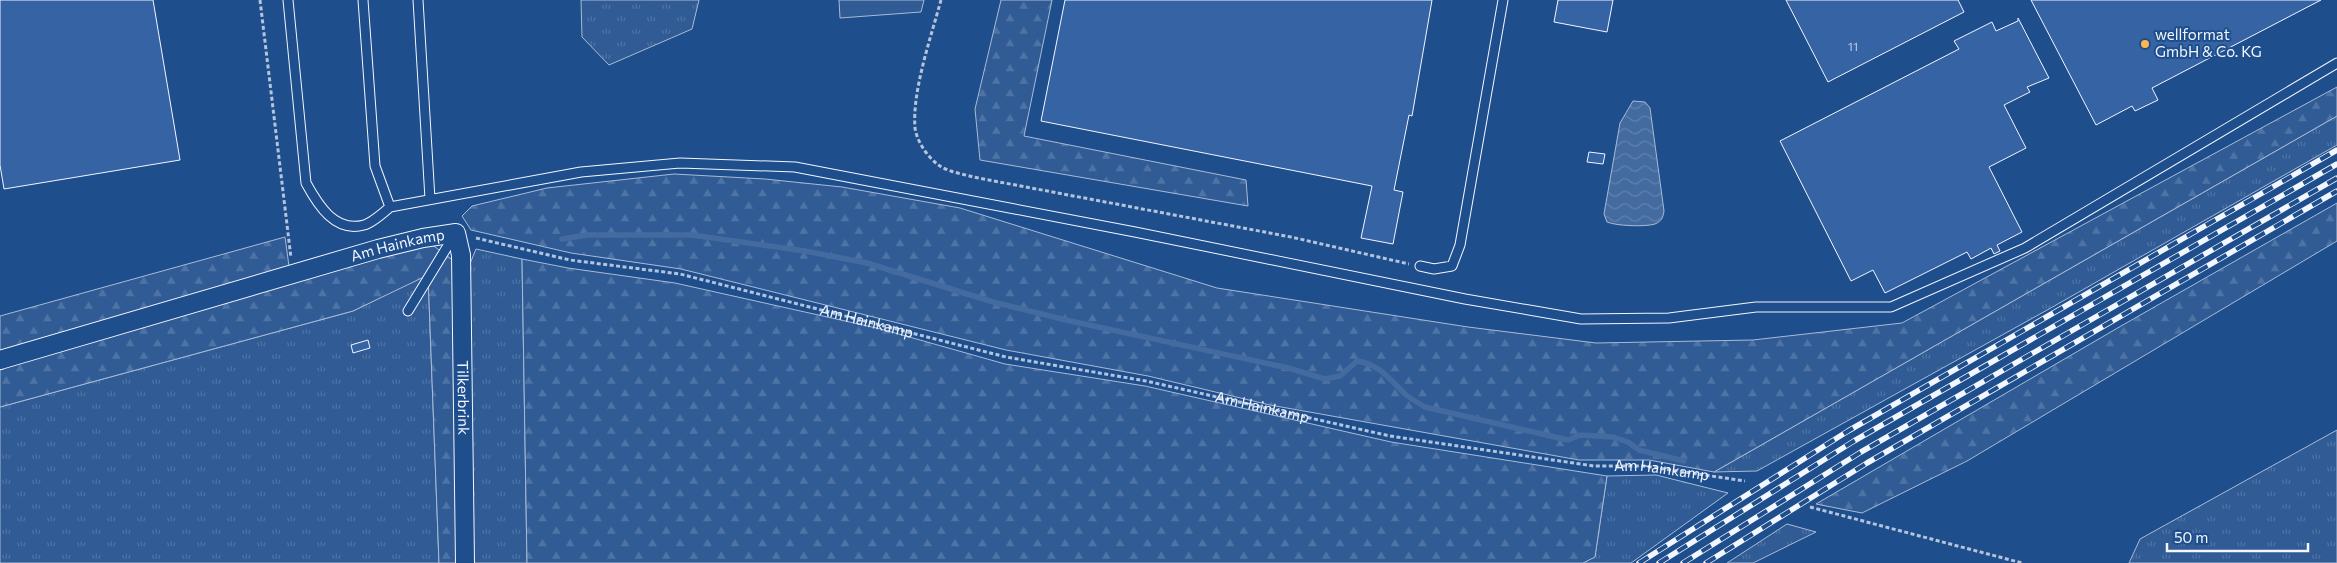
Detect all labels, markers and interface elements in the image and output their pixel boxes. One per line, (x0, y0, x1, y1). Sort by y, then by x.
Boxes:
place label: wellformat GmbH & Co. KG (2155, 25, 2262, 60)
marker: wellformat GmbH & Co. KG (2139, 38, 2151, 50)
house number: 11 (1848, 39, 1858, 53)
street label: Am Hainkamp (348, 225, 446, 265)
street label: Am Hainkamp (818, 300, 916, 341)
street label: Tilkerbrink (454, 360, 473, 435)
street label: Am Hainkamp (1214, 387, 1311, 426)
street label: Am Hainkamp (1614, 456, 1711, 484)
scale bar (2167, 520, 2308, 552)
text: 50 m (2174, 528, 2208, 546)

